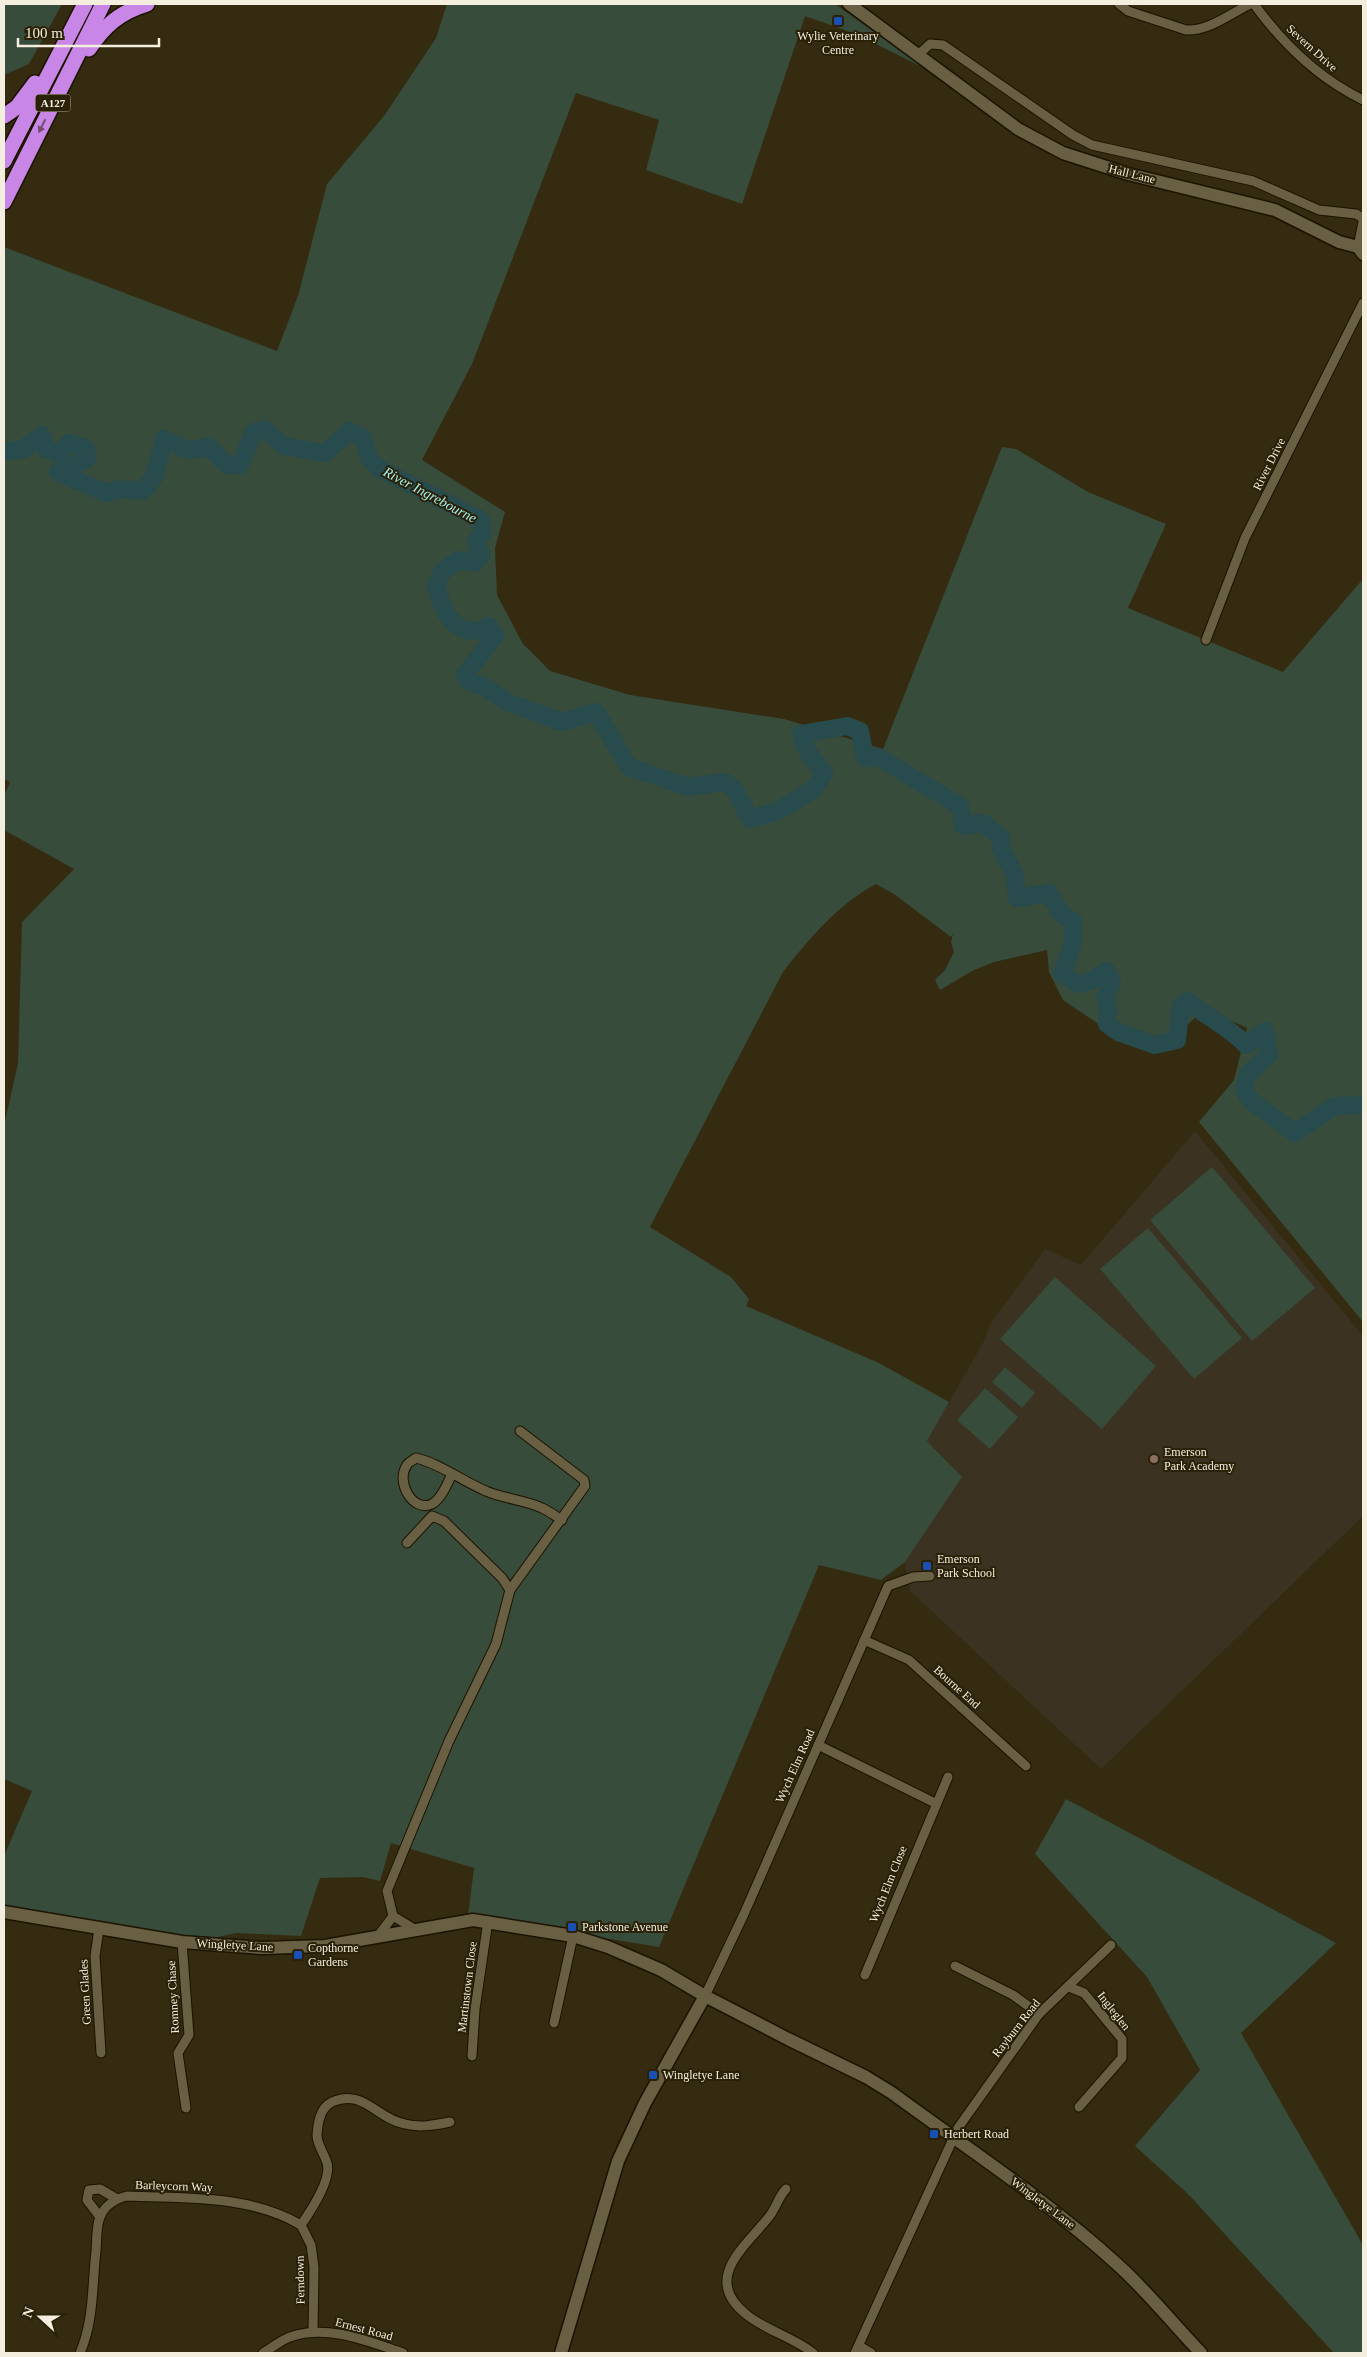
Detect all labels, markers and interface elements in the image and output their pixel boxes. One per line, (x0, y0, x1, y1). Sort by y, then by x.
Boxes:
scale bar (18, 15, 159, 47)
marker: Wylie Veterinary Centre (832, 15, 844, 27)
street label: Severn Drive (1284, 22, 1340, 74)
text: 100 m (25, 25, 63, 41)
place label: Wylie Veterinary Centre (797, 29, 879, 57)
road number: A127 (36, 95, 70, 112)
one-way arrow (38, 118, 46, 133)
street label: Hall Lane (1107, 161, 1157, 187)
street label: River Drive (1250, 435, 1288, 493)
water label: River Ingrebourne (380, 464, 479, 526)
place label: Emerson Park Academy (1164, 1445, 1234, 1473)
marker: Emerson Park Academy (1148, 1453, 1160, 1465)
place label: Emerson Park School (937, 1552, 996, 1580)
marker: Emerson Park School (921, 1560, 933, 1572)
street label: Bourne End (931, 1663, 983, 1711)
street label: Wych Elm Road (772, 1727, 818, 1805)
street label: Wych Elm Close (866, 1844, 910, 1924)
place label: Parkstone Avenue (582, 1920, 668, 1934)
marker: Parkstone Avenue (566, 1921, 578, 1933)
street label: Wingletye Lane (196, 1936, 274, 1954)
place label: Copthorne Gardens (308, 1941, 359, 1969)
street label: Martinstown Close (454, 1941, 480, 2033)
marker: Copthorne Gardens (292, 1949, 304, 1961)
street label: Green Glades (76, 1959, 94, 2025)
street label: Romney Chase (164, 1960, 182, 2034)
street label: Ingleglen (1095, 1989, 1133, 2033)
street label: Rayburn Road (989, 1996, 1043, 2060)
place label: Wingletye Lane (663, 2068, 739, 2082)
marker: Wingletye Lane (647, 2069, 659, 2081)
place label: Herbert Road (944, 2127, 1009, 2141)
marker: Herbert Road (928, 2128, 940, 2140)
street label: Wingletye Lane (1008, 2174, 1078, 2232)
street label: Barleycorn Way (135, 2178, 213, 2194)
street label: Ferndown (293, 2256, 307, 2304)
north arrow (15, 2292, 65, 2342)
text: N (20, 2305, 37, 2320)
street label: Ernest Road (334, 2315, 394, 2343)

